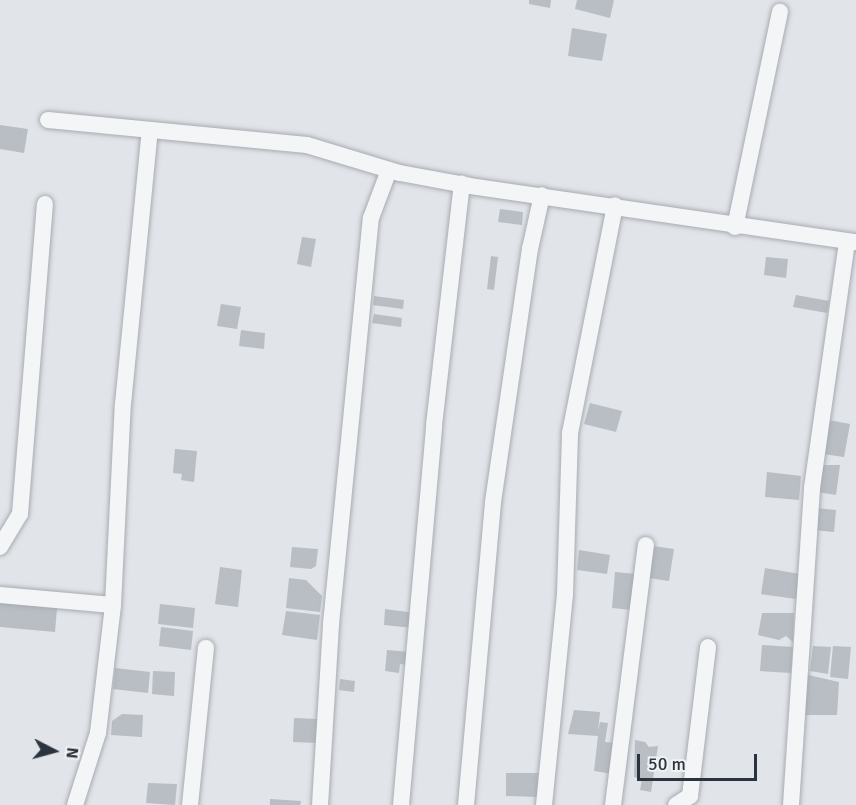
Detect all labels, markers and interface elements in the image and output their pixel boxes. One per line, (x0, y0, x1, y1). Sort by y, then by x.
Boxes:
north arrow (24, 721, 84, 781)
scale bar (640, 742, 760, 780)
text: N (61, 746, 82, 759)
text: 50 m (648, 753, 686, 775)

